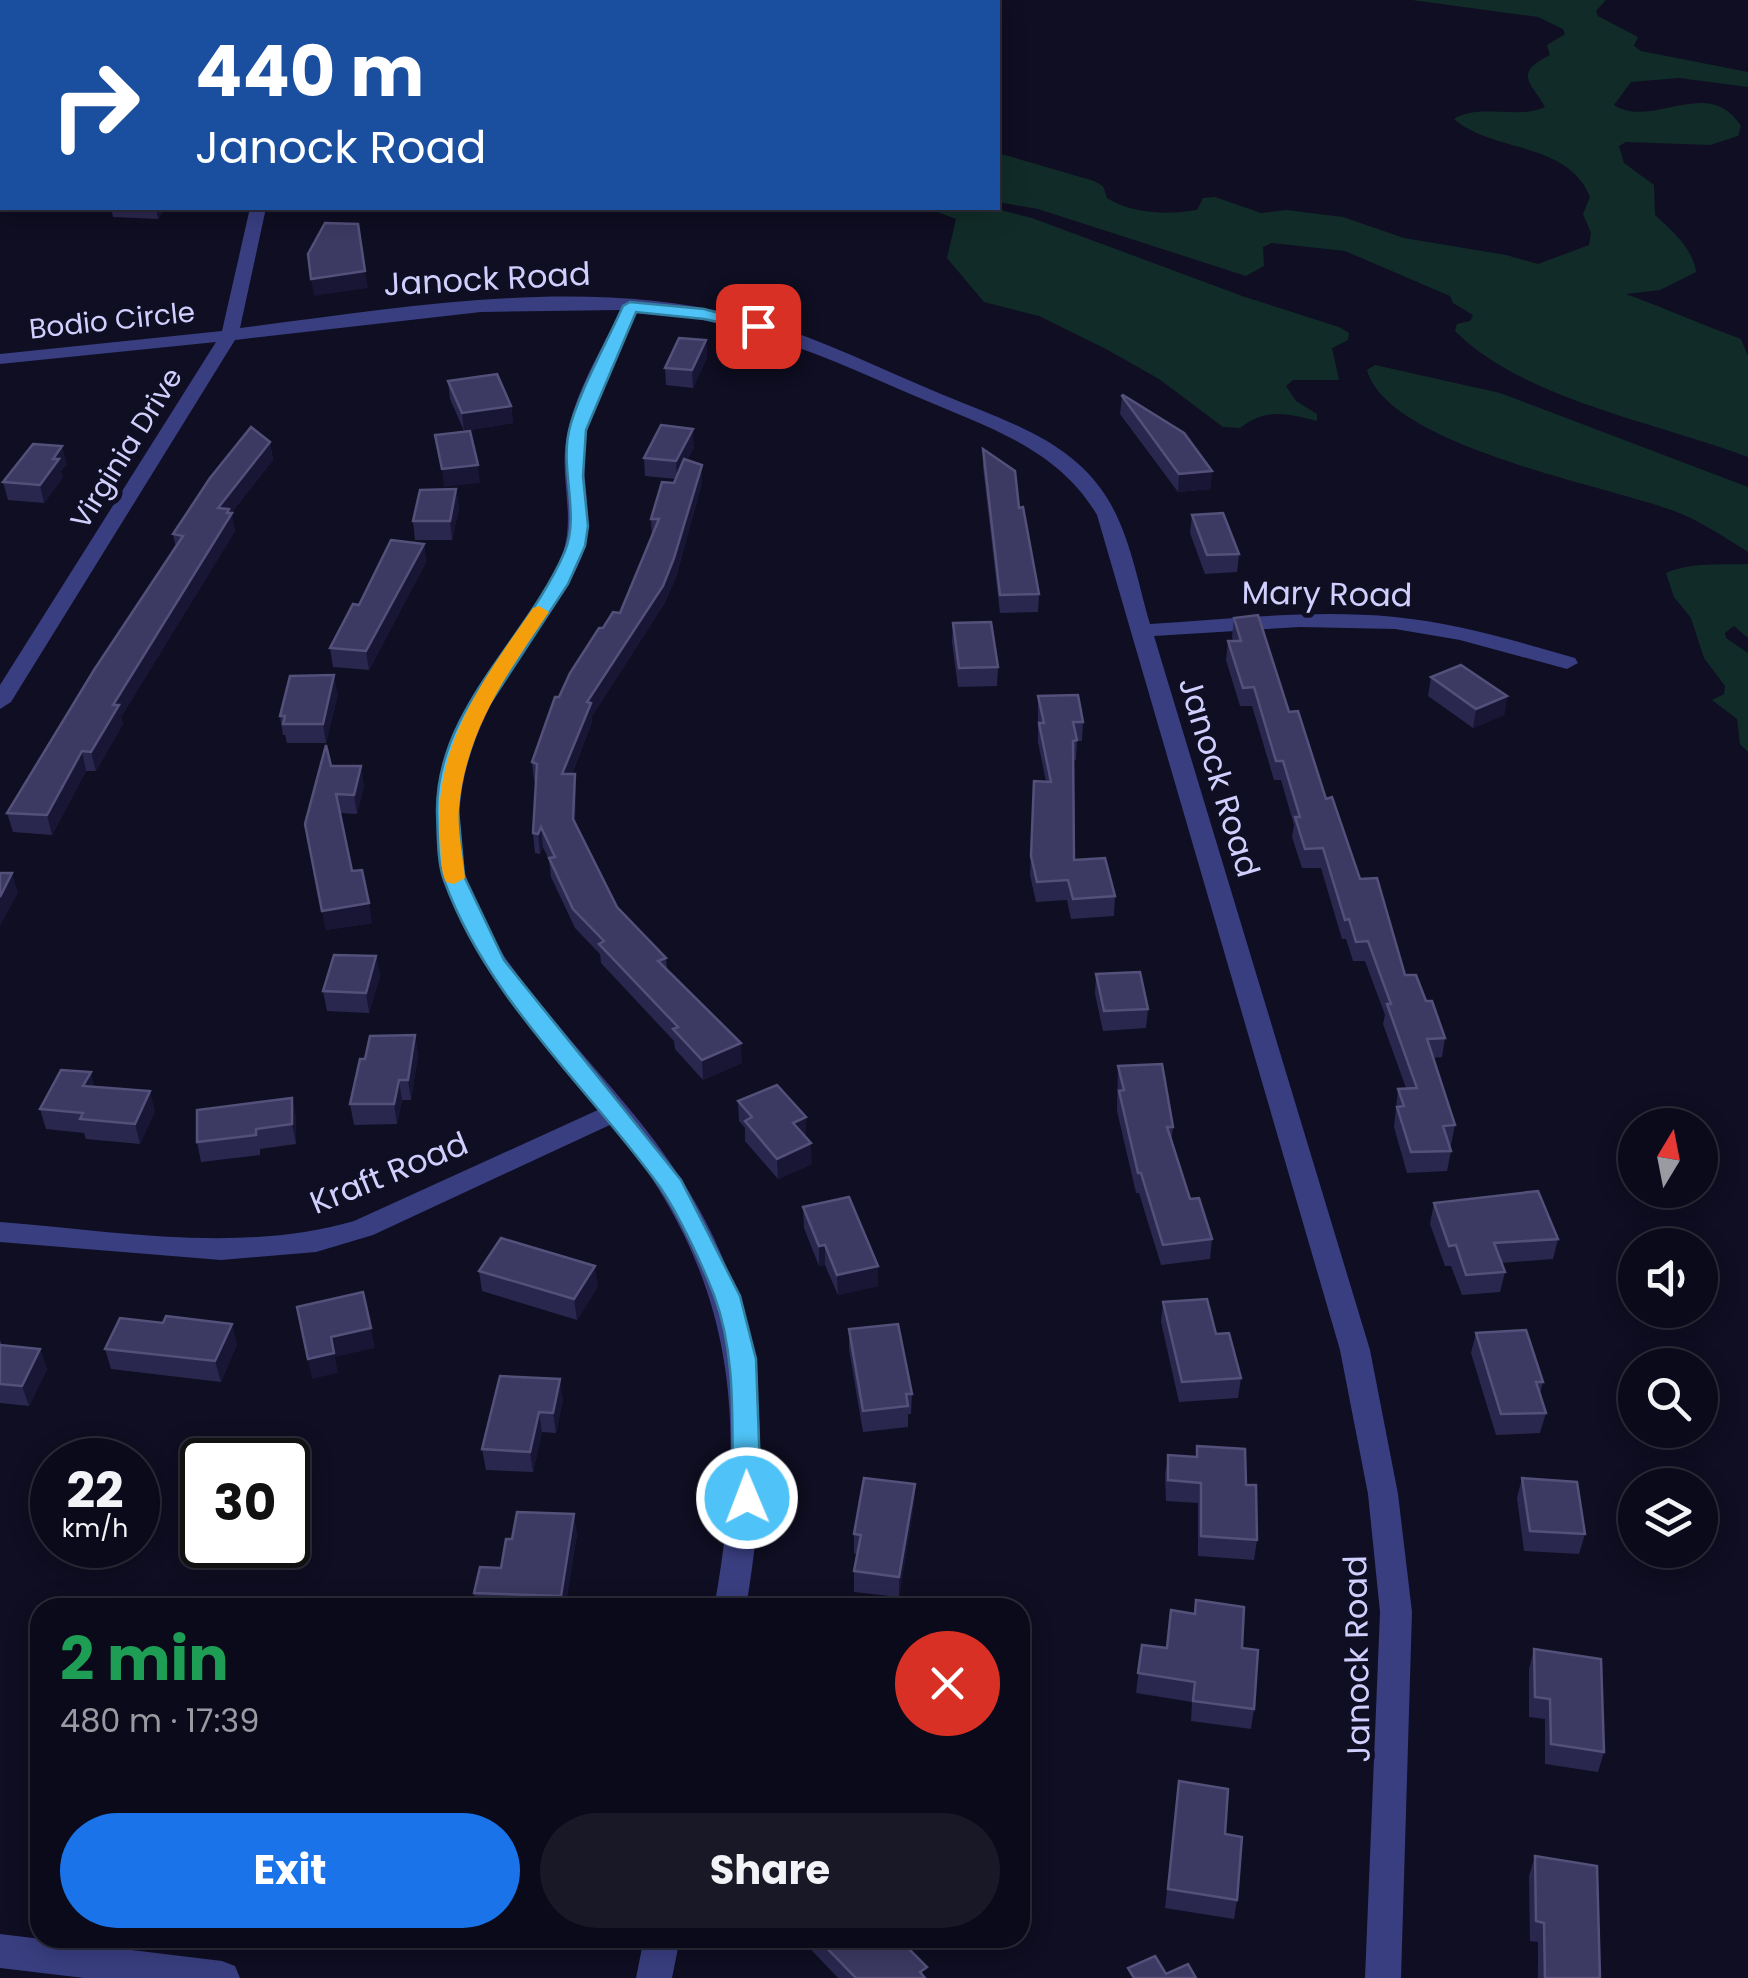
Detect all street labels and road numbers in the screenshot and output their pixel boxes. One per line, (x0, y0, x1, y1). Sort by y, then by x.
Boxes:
street label: Janock Road (382, 251, 592, 306)
street label: Bodio Circle (27, 292, 197, 349)
street label: Virginia Drive (61, 360, 192, 536)
street label: Mary Road (1241, 570, 1413, 617)
street label: Janock Road (1168, 671, 1271, 883)
street label: Kraft Road (303, 1120, 475, 1225)
street label: Janock Road (1332, 1555, 1381, 1763)

